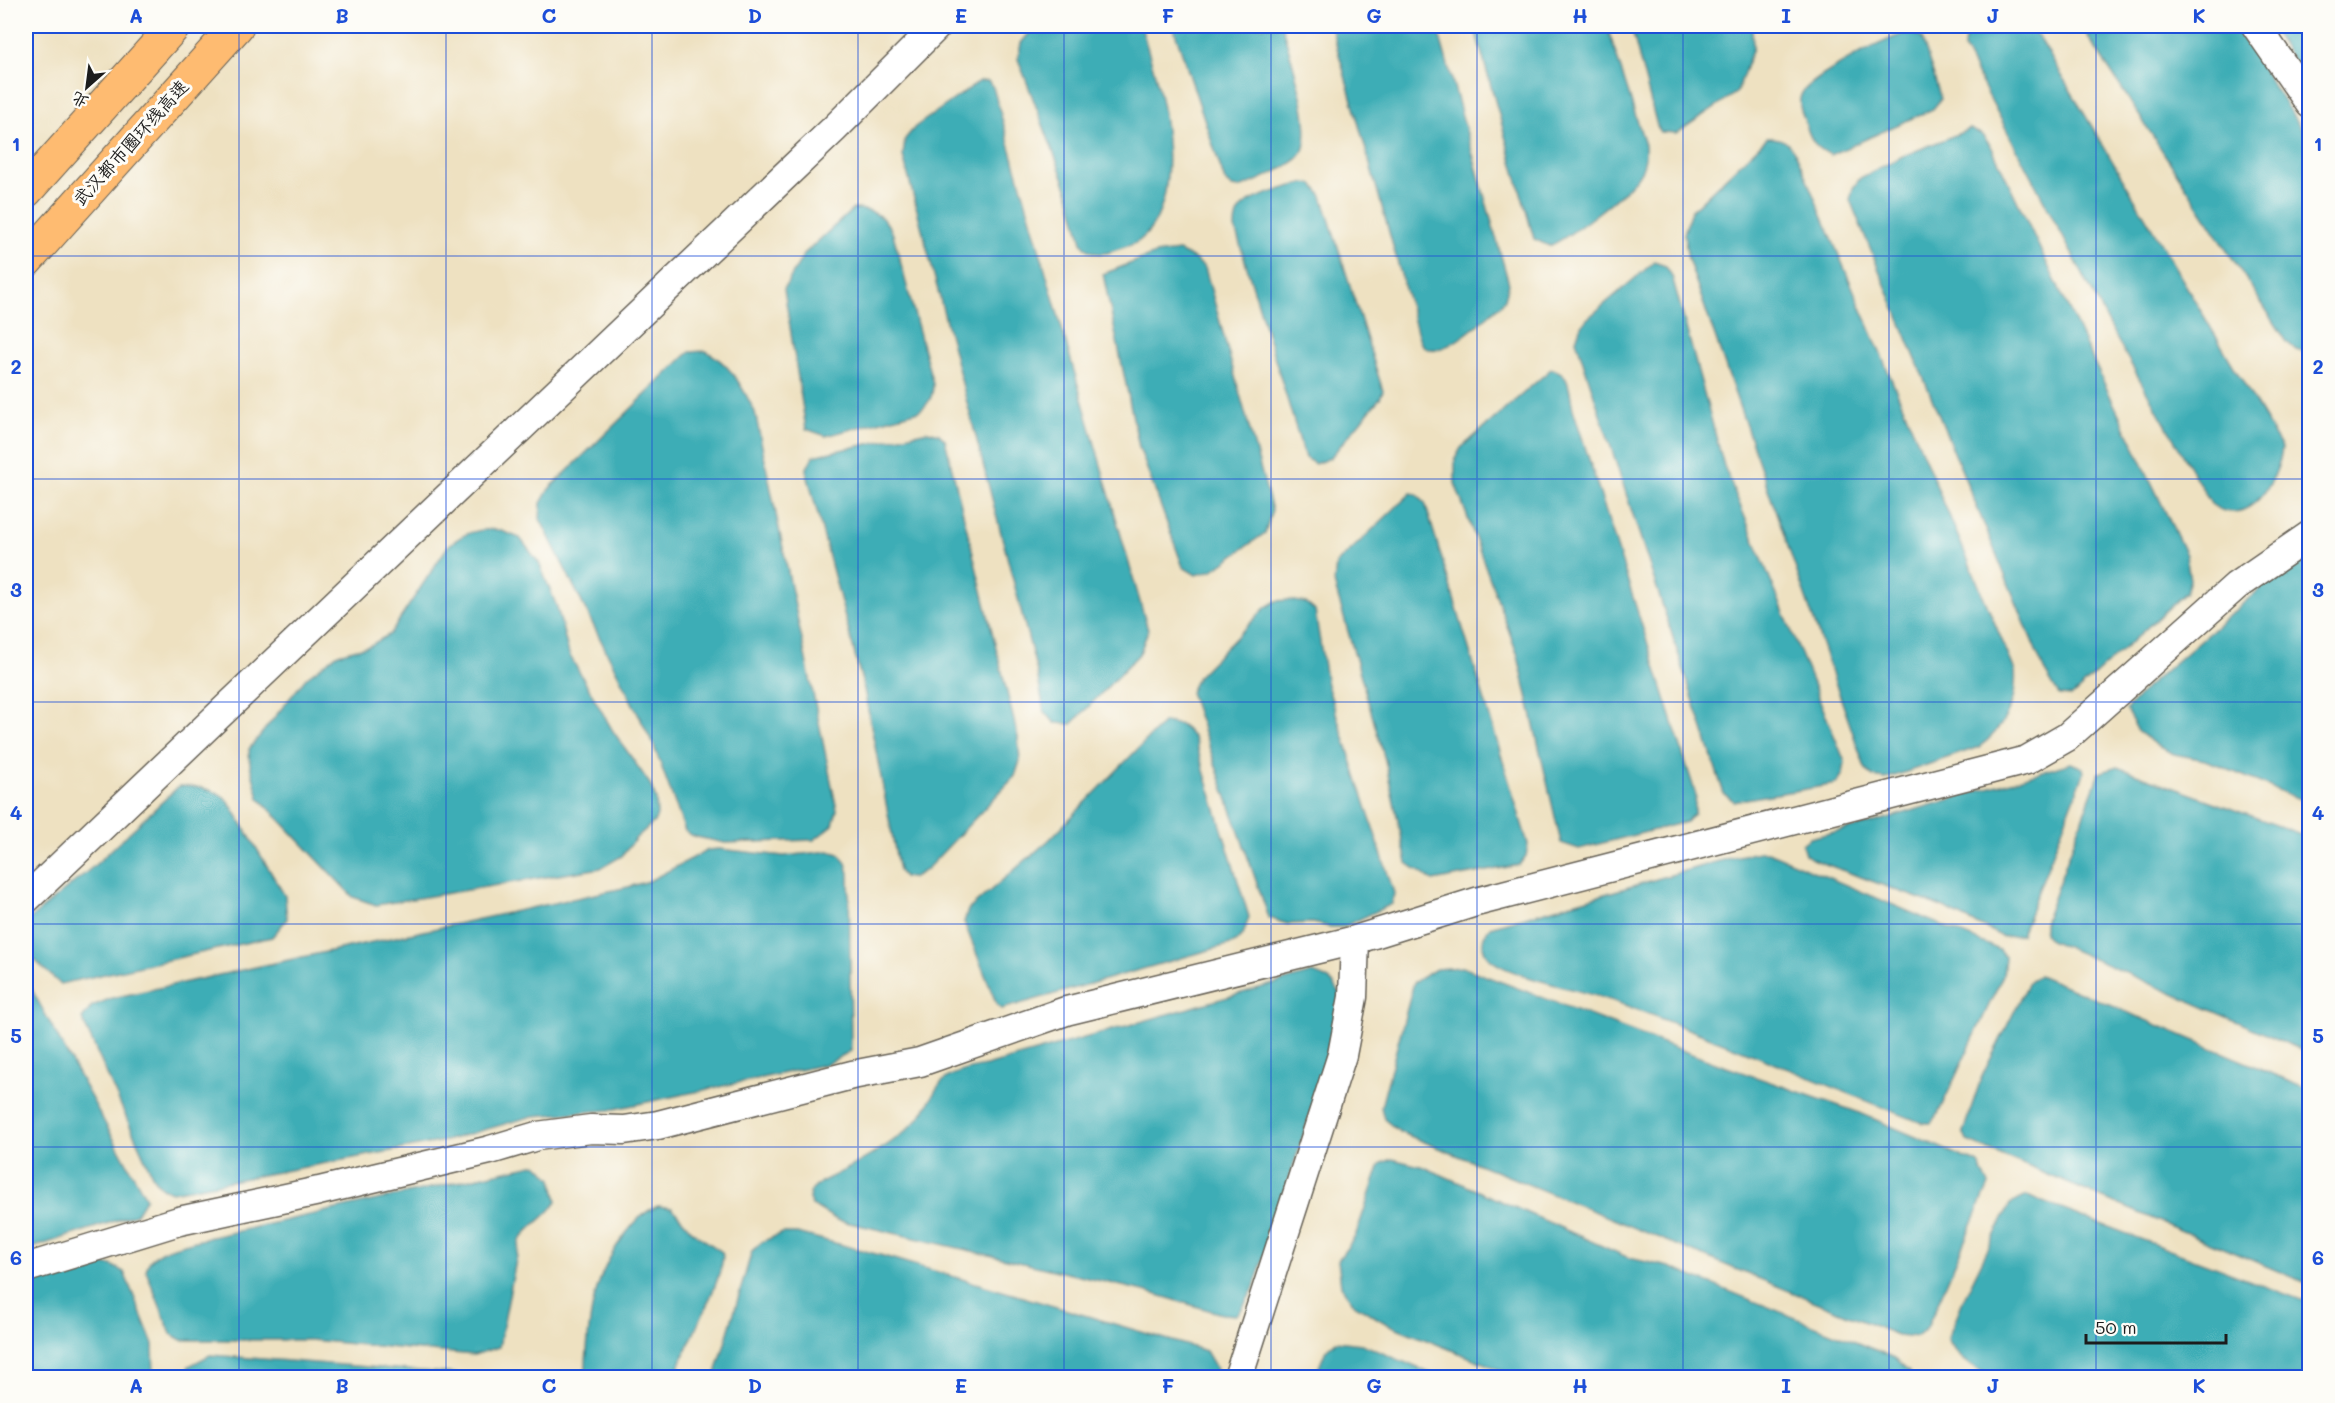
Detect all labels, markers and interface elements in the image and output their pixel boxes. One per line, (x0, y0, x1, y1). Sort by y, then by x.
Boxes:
text: A (129, 2, 143, 28)
text: B (335, 2, 349, 28)
text: C (542, 2, 557, 28)
text: D (748, 2, 762, 28)
text: E (955, 2, 967, 28)
text: F (1162, 2, 1175, 28)
text: G (1366, 2, 1382, 28)
text: H (1572, 2, 1588, 28)
text: I (1781, 2, 1791, 28)
text: J (1986, 2, 2000, 28)
text: K (2192, 2, 2206, 28)
north arrow (57, 57, 117, 117)
street label: 武汉都市圈环线高速 (67, 74, 193, 211)
text: 北 (68, 88, 92, 114)
text: 1 (12, 130, 20, 156)
text: 1 (2314, 130, 2322, 156)
text: 2 (10, 353, 22, 379)
text: 2 (2312, 353, 2324, 379)
text: 3 (10, 576, 22, 602)
text: 3 (2312, 576, 2324, 602)
text: 4 (10, 799, 23, 825)
text: 4 (2312, 799, 2325, 825)
text: 5 (10, 1022, 22, 1048)
text: 5 (2312, 1022, 2324, 1048)
text: 6 (10, 1244, 22, 1270)
text: 6 (2312, 1244, 2324, 1270)
scale bar (2086, 1307, 2226, 1345)
text: 50 m (2095, 1315, 2137, 1339)
text: A (129, 1372, 143, 1398)
text: B (335, 1372, 349, 1398)
text: C (542, 1372, 557, 1398)
text: D (748, 1372, 762, 1398)
text: E (955, 1372, 967, 1398)
text: F (1162, 1372, 1175, 1398)
text: G (1366, 1372, 1382, 1398)
text: H (1572, 1372, 1588, 1398)
text: I (1781, 1372, 1791, 1398)
text: J (1986, 1372, 2000, 1398)
text: K (2192, 1372, 2206, 1398)

